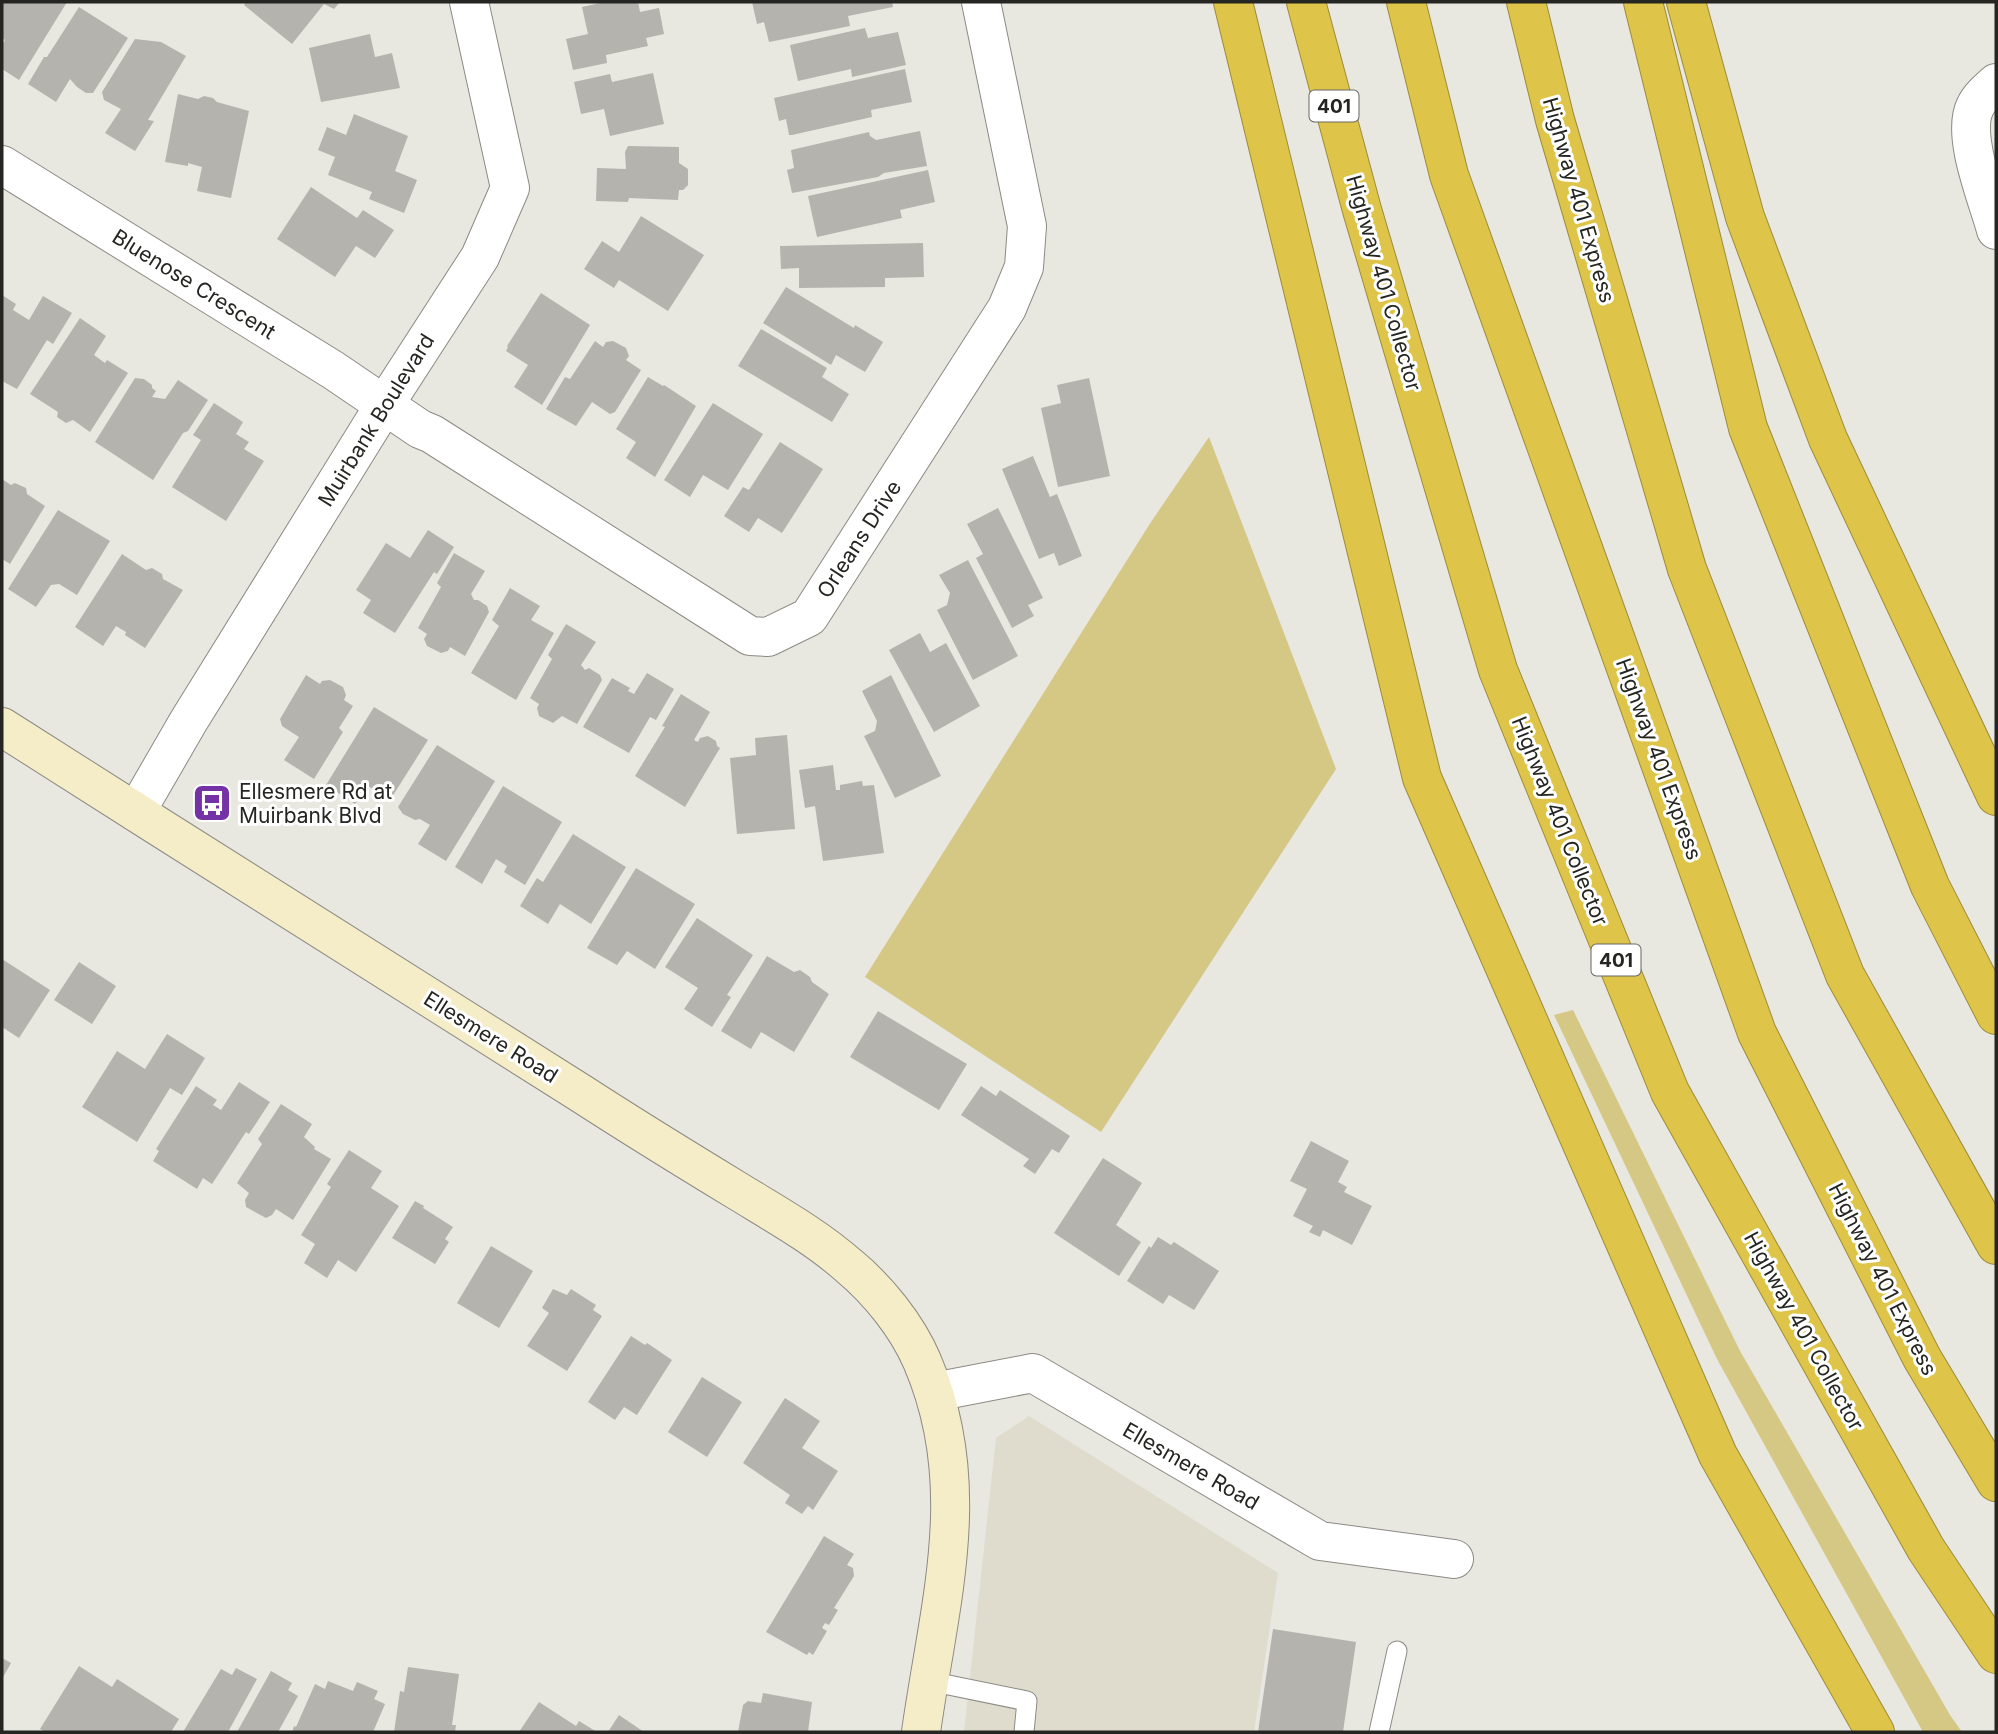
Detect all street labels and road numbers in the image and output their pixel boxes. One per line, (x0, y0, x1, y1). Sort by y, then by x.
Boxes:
road number: 401 (1310, 90, 1358, 122)
street label: Highway 401 Express (1538, 94, 1620, 306)
street label: Highway 401 Collector (1341, 172, 1427, 394)
street label: Bluenose Crescent (108, 224, 280, 344)
street label: Muirbank Boulevard (313, 329, 439, 511)
street label: Orleans Drive (812, 476, 906, 602)
street label: Highway 401 Express (1611, 655, 1707, 863)
street label: Highway 401 Collector (1507, 713, 1613, 929)
road number: 401 (1592, 944, 1640, 976)
street label: Ellesmere Road (419, 986, 563, 1088)
street label: Highway 401 Express (1824, 1179, 1942, 1379)
street label: Highway 401 Collector (1739, 1227, 1869, 1435)
street label: Ellesmere Road (1118, 1417, 1264, 1515)

